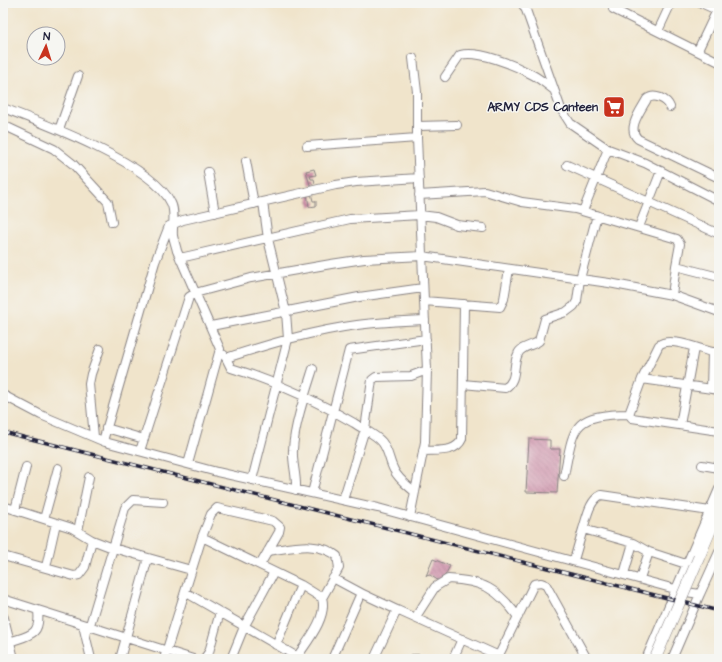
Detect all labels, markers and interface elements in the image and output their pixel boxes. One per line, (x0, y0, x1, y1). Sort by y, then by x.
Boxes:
north arrow (26, 26, 66, 66)
text: N (43, 29, 51, 44)
supermarket icon: ARMY CDS Canteen (601, 94, 627, 120)
place label: ARMY CDS Canteen (487, 99, 598, 116)

